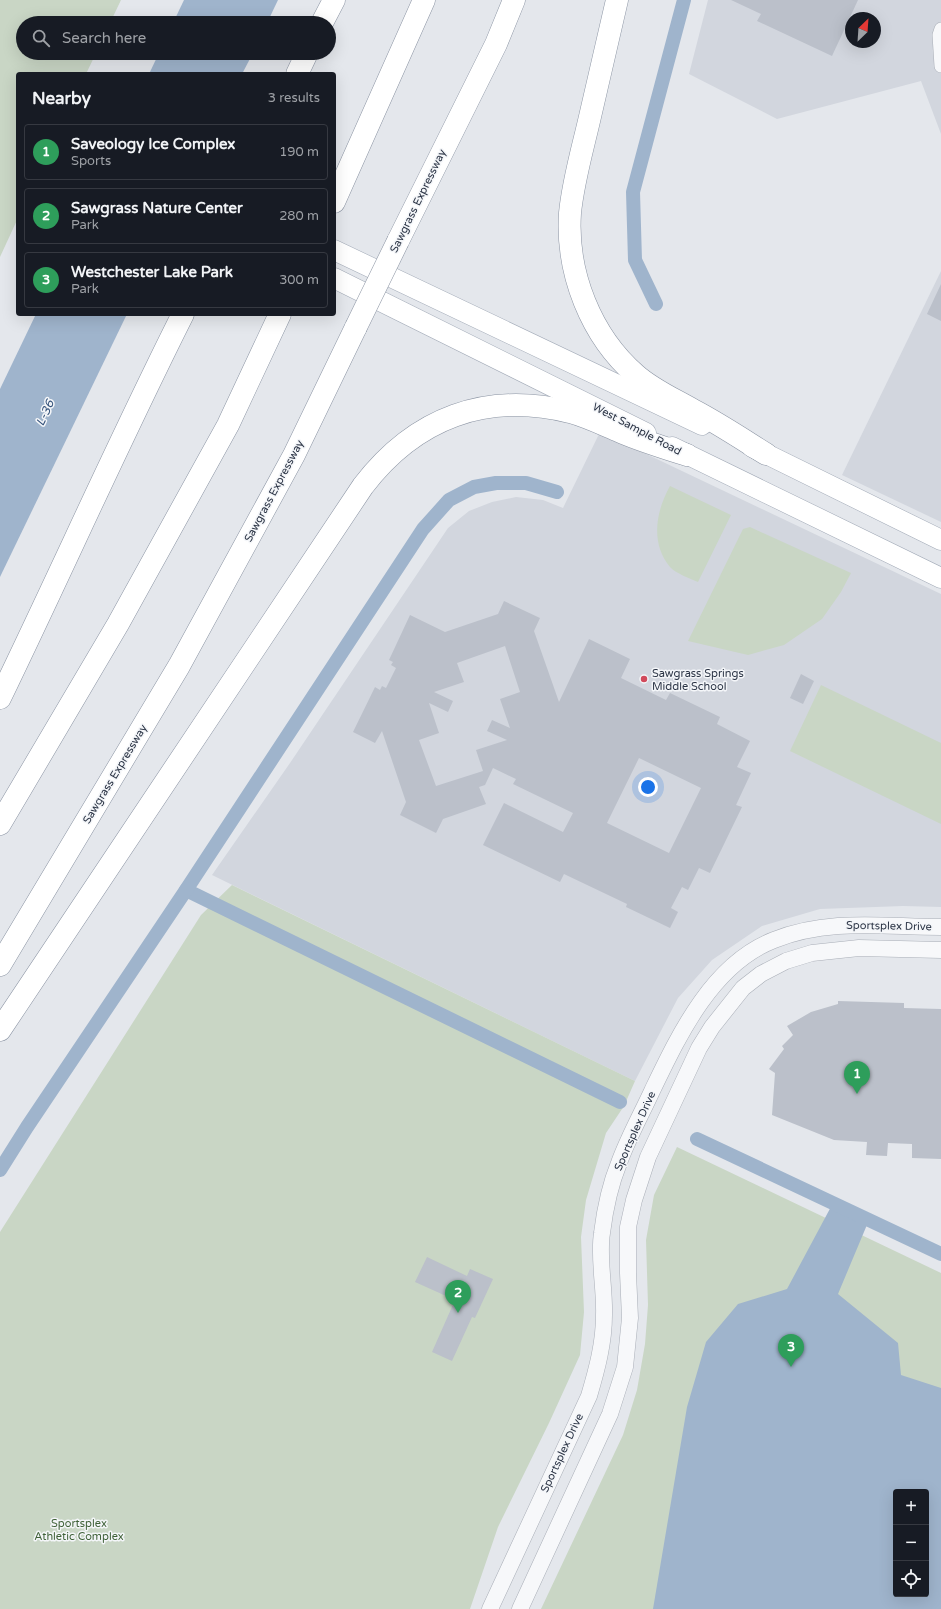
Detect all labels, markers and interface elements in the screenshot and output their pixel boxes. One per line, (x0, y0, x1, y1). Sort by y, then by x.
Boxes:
north arrow (845, 12, 881, 48)
search box (16, 16, 336, 60)
icon: search (30, 27, 52, 49)
text: Search here (62, 29, 146, 47)
text: Nearby (32, 88, 91, 109)
text: 3 results (268, 90, 320, 106)
text: Saveology Ice Complex (71, 135, 235, 153)
text: 1 (42, 144, 50, 160)
text: 190 m (279, 144, 319, 160)
street label: Sawgrass Expressway (387, 147, 449, 255)
text: Sports (71, 153, 111, 169)
text: Sawgrass Nature Center (71, 199, 243, 217)
text: 2 (42, 208, 50, 224)
text: 280 m (279, 208, 319, 224)
text: Park (71, 217, 99, 233)
text: Westchester Lake Park (71, 263, 233, 281)
text: 3 (42, 272, 50, 288)
text: 300 m (279, 272, 319, 288)
text: Park (71, 281, 99, 297)
water label: L-36 (33, 397, 58, 428)
street label: West Sample Road (590, 400, 684, 458)
street label: Sawgrass Expressway (242, 438, 306, 544)
place label: Sawgrass Springs Middle School (652, 667, 744, 693)
marker: Sawgrass Springs Middle School (639, 674, 649, 684)
street label: Sawgrass Expressway (80, 722, 150, 826)
your location (638, 777, 658, 797)
street label: Sportsplex Drive (846, 919, 932, 933)
pin: 1 (844, 1061, 870, 1094)
street label: Sportsplex Drive (612, 1089, 658, 1173)
pin: 2 (445, 1280, 471, 1313)
pin: 3 (778, 1334, 804, 1367)
street label: Sportsplex Drive (538, 1411, 586, 1495)
map controls (893, 1489, 929, 1597)
button: + (893, 1489, 929, 1525)
park label: Sportsplex Athletic Complex (34, 1517, 124, 1543)
button: − (893, 1525, 929, 1561)
button: locate (893, 1561, 929, 1597)

